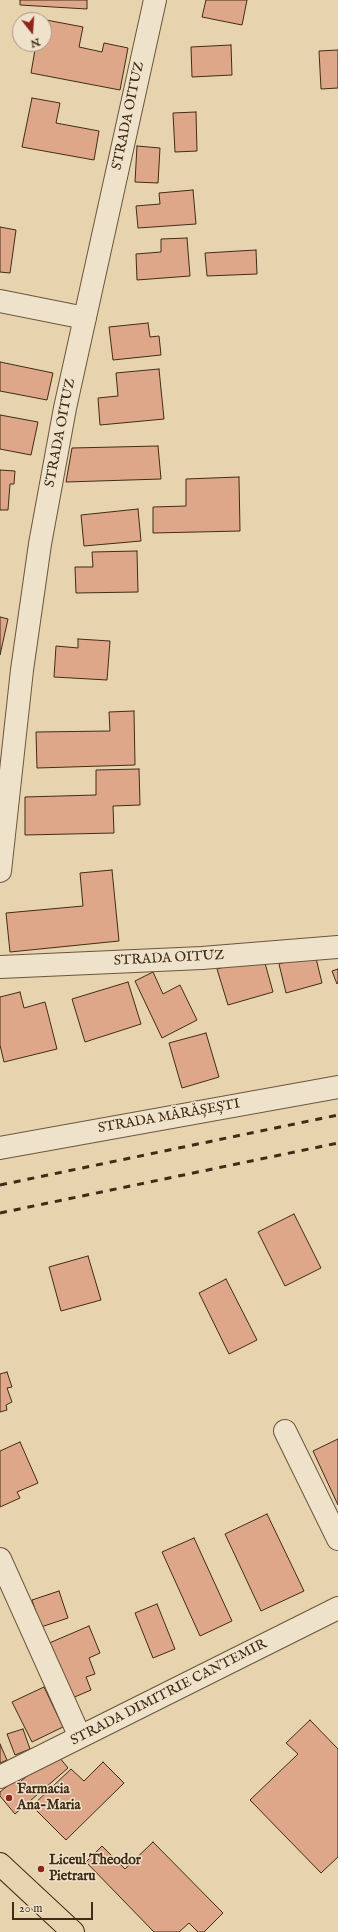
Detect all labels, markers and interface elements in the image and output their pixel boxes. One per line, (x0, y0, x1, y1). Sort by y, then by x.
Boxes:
north arrow (12, 12, 52, 52)
text: N (29, 34, 42, 51)
street label: STRADA OITUZ (109, 60, 149, 172)
street label: STRADA OITUZ (42, 377, 80, 489)
street label: STRADA OITUZ (113, 948, 225, 970)
street label: STRADA MĂRĂȘEȘTI (97, 1096, 241, 1138)
street label: STRADA DIMITRIE CANTEMIR (68, 1636, 270, 1750)
place label: Farmacia Ana-Maria (17, 1782, 81, 1814)
marker: Farmacia Ana-Maria (4, 1793, 14, 1803)
place label: Liceul Theodor Pietraru (49, 1853, 141, 1886)
marker: Liceul Theodor Pietraru (36, 1864, 46, 1874)
scale bar (14, 1894, 95, 1920)
text: 20 m (19, 1901, 42, 1916)

